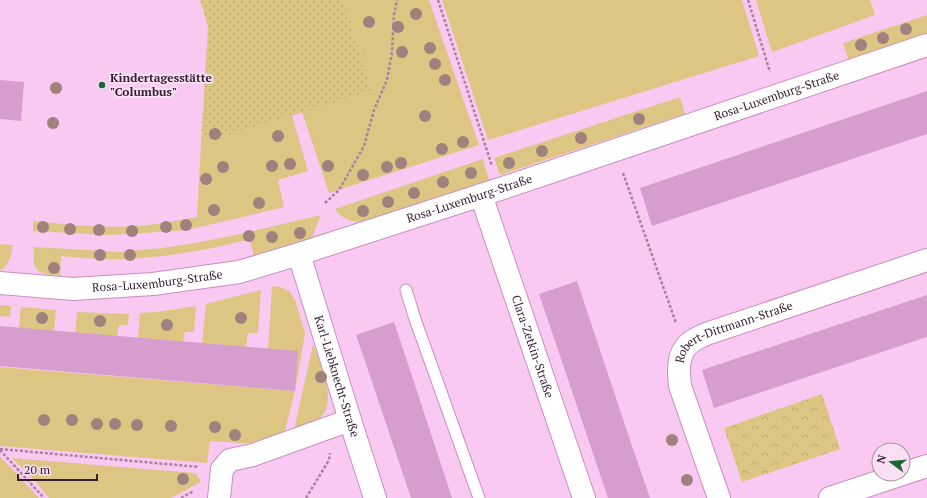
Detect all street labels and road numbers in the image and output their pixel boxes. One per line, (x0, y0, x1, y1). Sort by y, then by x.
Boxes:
street label: Rosa-Luxemburg-Straße (712, 67, 841, 123)
street label: Rosa-Luxemburg-Straße (405, 171, 534, 226)
street label: Rosa-Luxemburg-Straße (92, 266, 223, 295)
street label: Clara-Zetkin-Straße (509, 293, 557, 400)
street label: Robert-Dittmann-Straße (671, 298, 794, 364)
street label: Karl-Liebknecht-Straße (311, 314, 363, 439)

